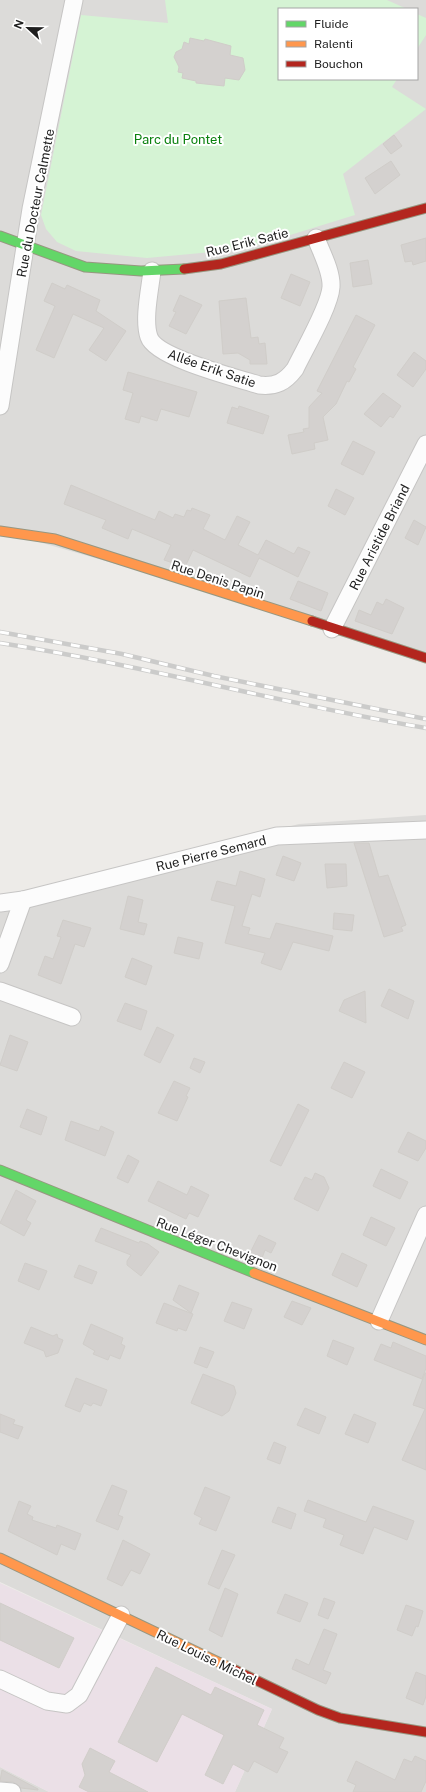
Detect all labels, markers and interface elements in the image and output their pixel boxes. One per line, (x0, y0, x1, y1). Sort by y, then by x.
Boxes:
north arrow (8, 8, 48, 48)
legend (278, 8, 418, 80)
text: Fluide (314, 17, 349, 31)
text: N (12, 18, 26, 30)
text: Ralenti (314, 37, 353, 51)
text: Bouchon (314, 57, 363, 71)
street label: Rue du Docteur Calmette (14, 128, 57, 279)
park label: Parc du Pontet (134, 132, 222, 147)
street label: Rue Erik Satie (204, 225, 290, 260)
street label: Allée Erik Satie (166, 346, 258, 391)
street label: Rue Aristide Briand (346, 482, 413, 593)
street label: Rue Denis Papin (169, 557, 266, 602)
street label: Rue Pierre Semard (154, 833, 268, 874)
street label: Rue Léger Chevignon (154, 1214, 280, 1275)
street label: Rue Louise Michel (154, 1627, 259, 1688)

